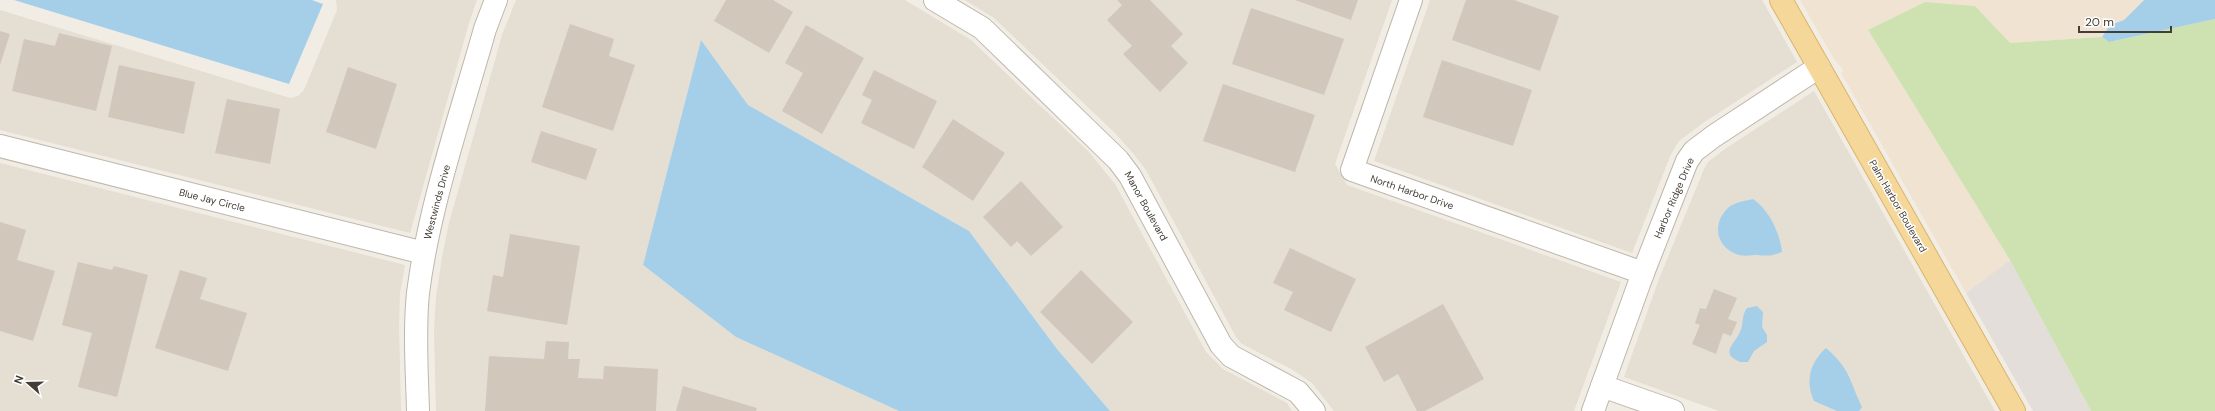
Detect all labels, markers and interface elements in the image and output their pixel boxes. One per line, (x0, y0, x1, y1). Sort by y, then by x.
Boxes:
scale bar (2079, 8, 2171, 34)
text: 20 m (2085, 14, 2114, 30)
street label: Harbor Ridge Drive (1651, 155, 1697, 240)
street label: Palm Harbor Boulevard (1866, 157, 1930, 255)
street label: Westwinds Drive (421, 163, 453, 241)
street label: Manor Boulevard (1122, 169, 1170, 243)
street label: North Harbor Drive (1369, 172, 1456, 212)
street label: Blue Jay Circle (178, 186, 247, 215)
north arrow (8, 363, 48, 403)
text: N (11, 373, 27, 386)

